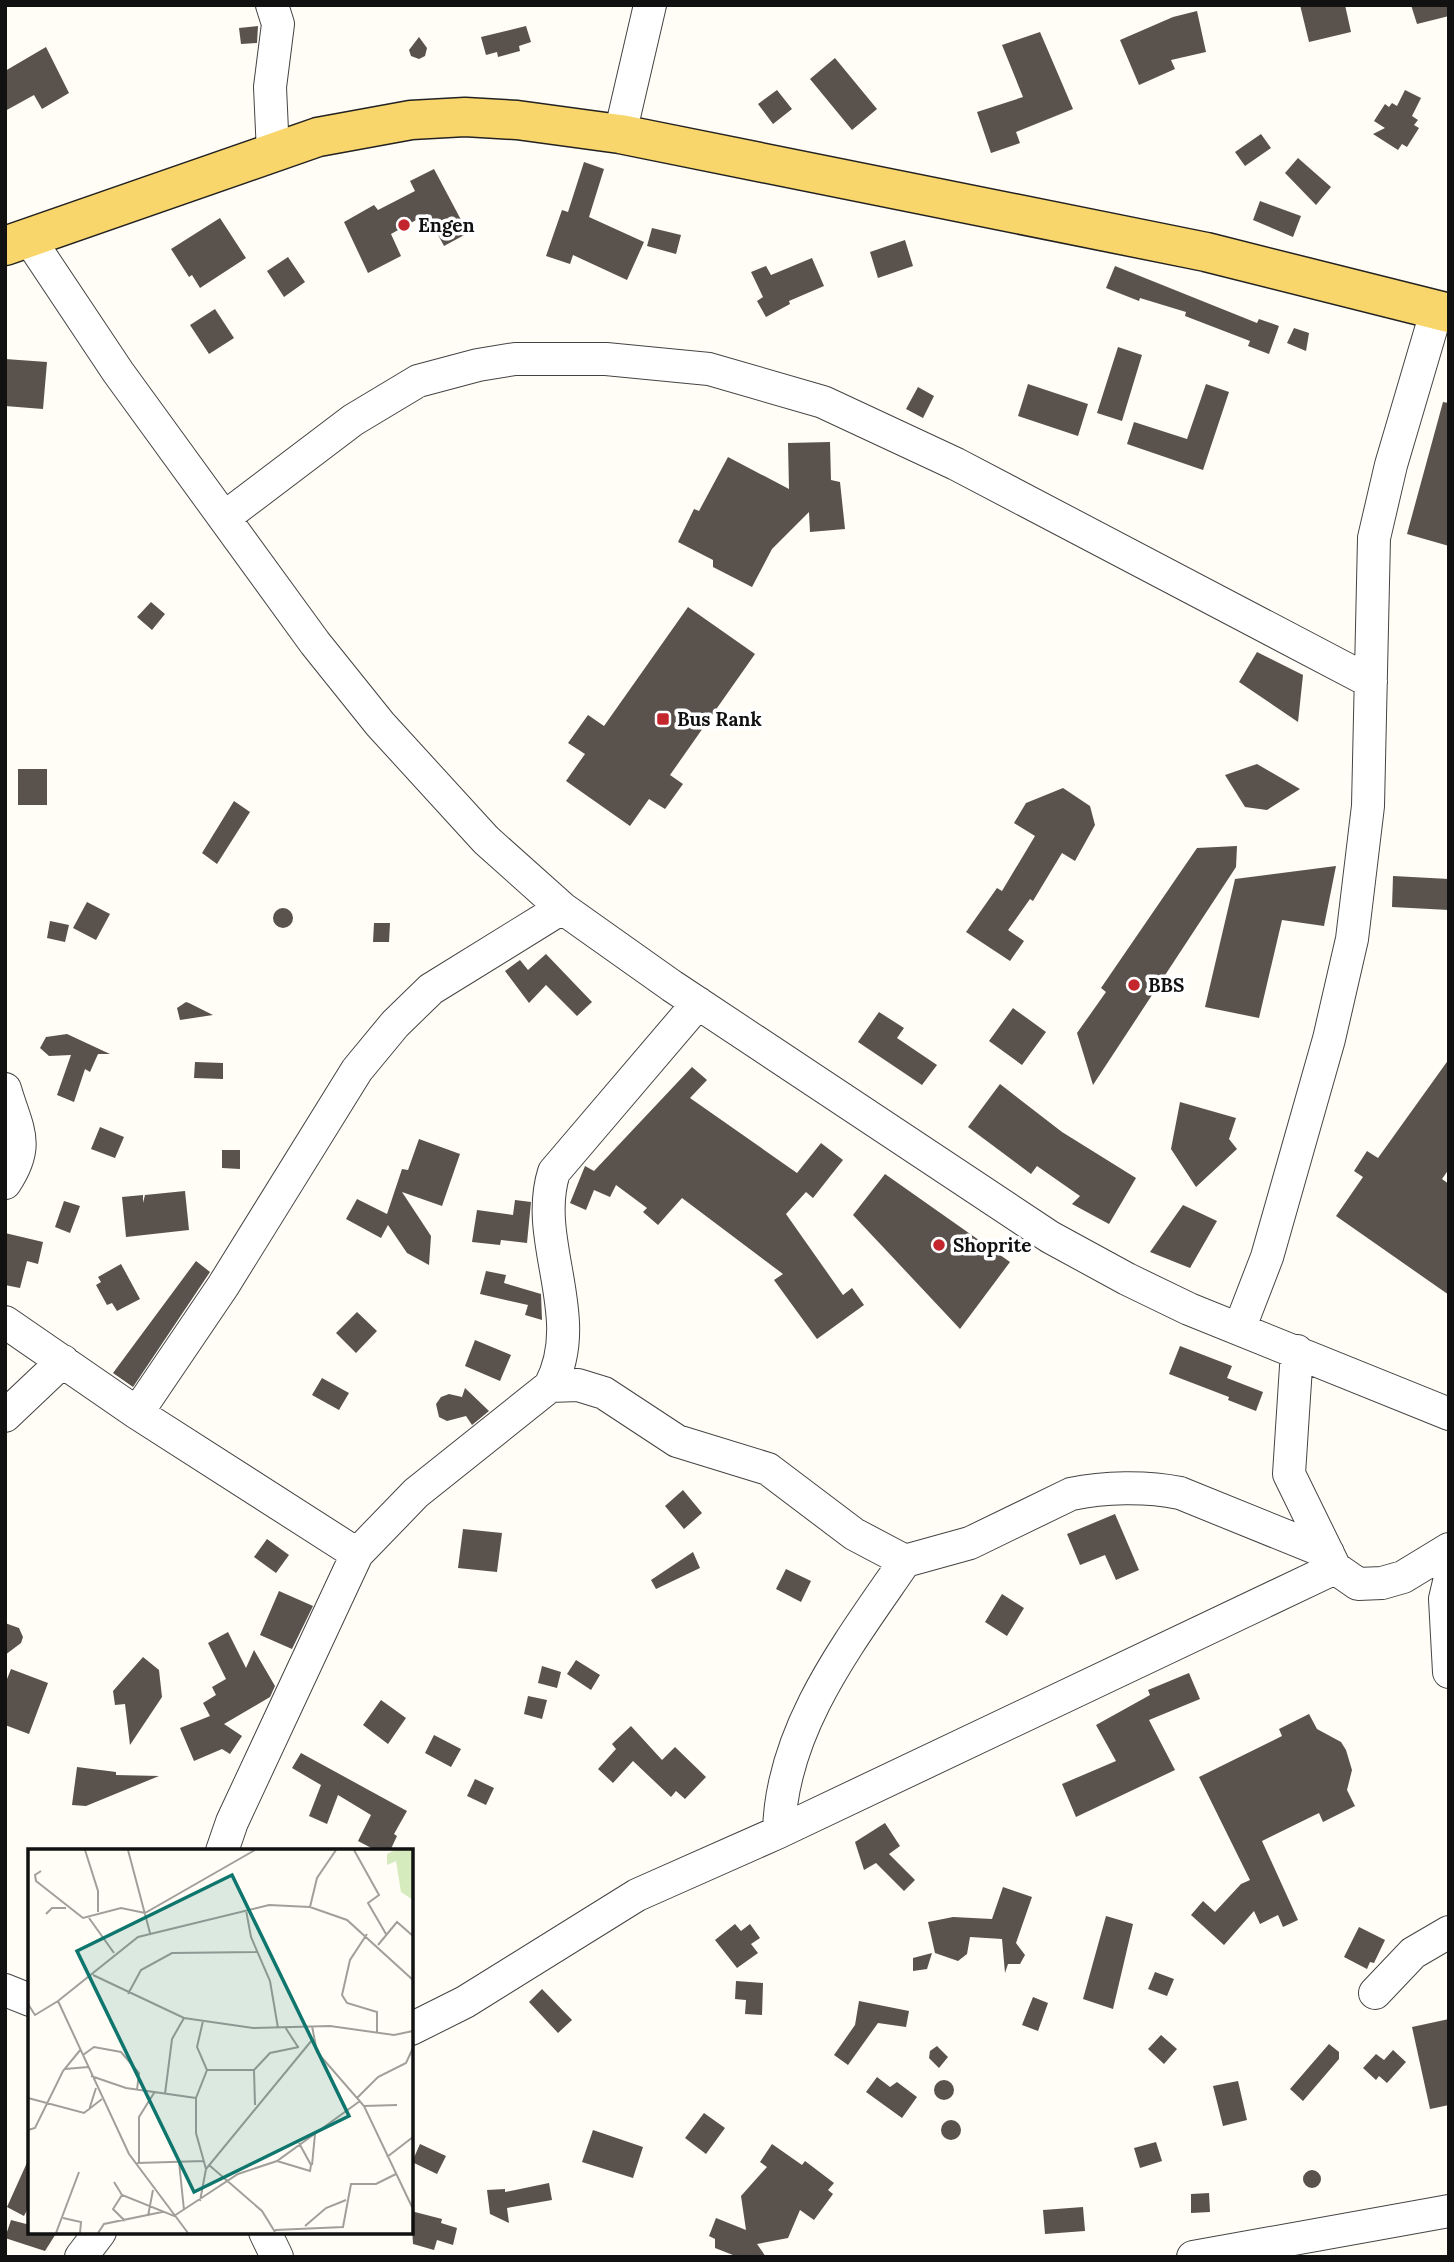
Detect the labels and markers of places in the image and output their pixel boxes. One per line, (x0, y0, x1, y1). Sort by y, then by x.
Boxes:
place label: Engen (418, 213, 475, 237)
marker: Engen (396, 217, 412, 233)
place label: Bus Rank (677, 707, 762, 731)
marker: Bus Rank (655, 711, 671, 727)
place label: BBS (1148, 973, 1184, 997)
marker: BBS (1126, 977, 1142, 993)
place label: Shoprite (953, 1233, 1032, 1257)
marker: Shoprite (931, 1237, 947, 1253)

